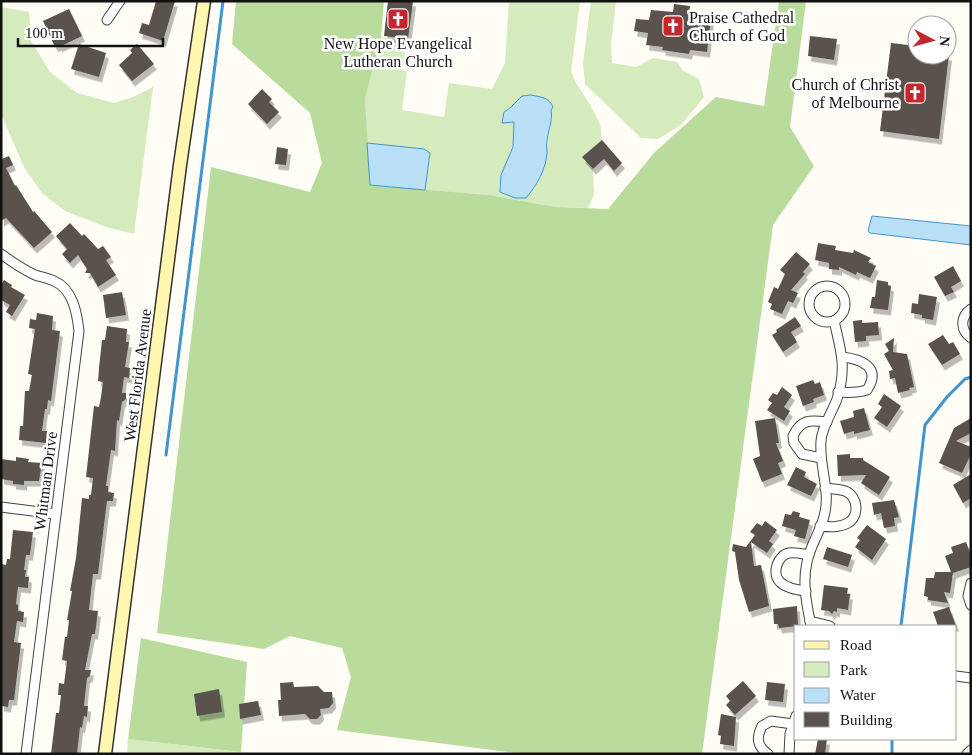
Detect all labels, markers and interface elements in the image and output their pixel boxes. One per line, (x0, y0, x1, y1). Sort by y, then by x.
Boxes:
church icon: New Hope Evangelical Lutheran Church (386, 7, 410, 31)
place label: Praise Cathedral Church of God (689, 9, 795, 44)
church icon: Praise Cathedral Church of God (661, 14, 685, 38)
scale bar (18, 15, 162, 47)
north arrow (907, 15, 957, 65)
text: 100 m (25, 25, 63, 41)
place label: New Hope Evangelical Lutheran Church (324, 35, 473, 70)
text: N (936, 35, 952, 47)
place label: Church of Christ of Melbourne (791, 76, 900, 111)
church icon: Church of Christ of Melbourne (903, 81, 927, 105)
street label: West Florida Avenue (121, 308, 154, 442)
street label: Whitman Drive (31, 430, 60, 532)
legend (794, 625, 957, 740)
text: Road (840, 637, 872, 653)
text: Park (840, 662, 868, 678)
text: Water (840, 687, 875, 703)
text: Building (840, 712, 893, 728)

